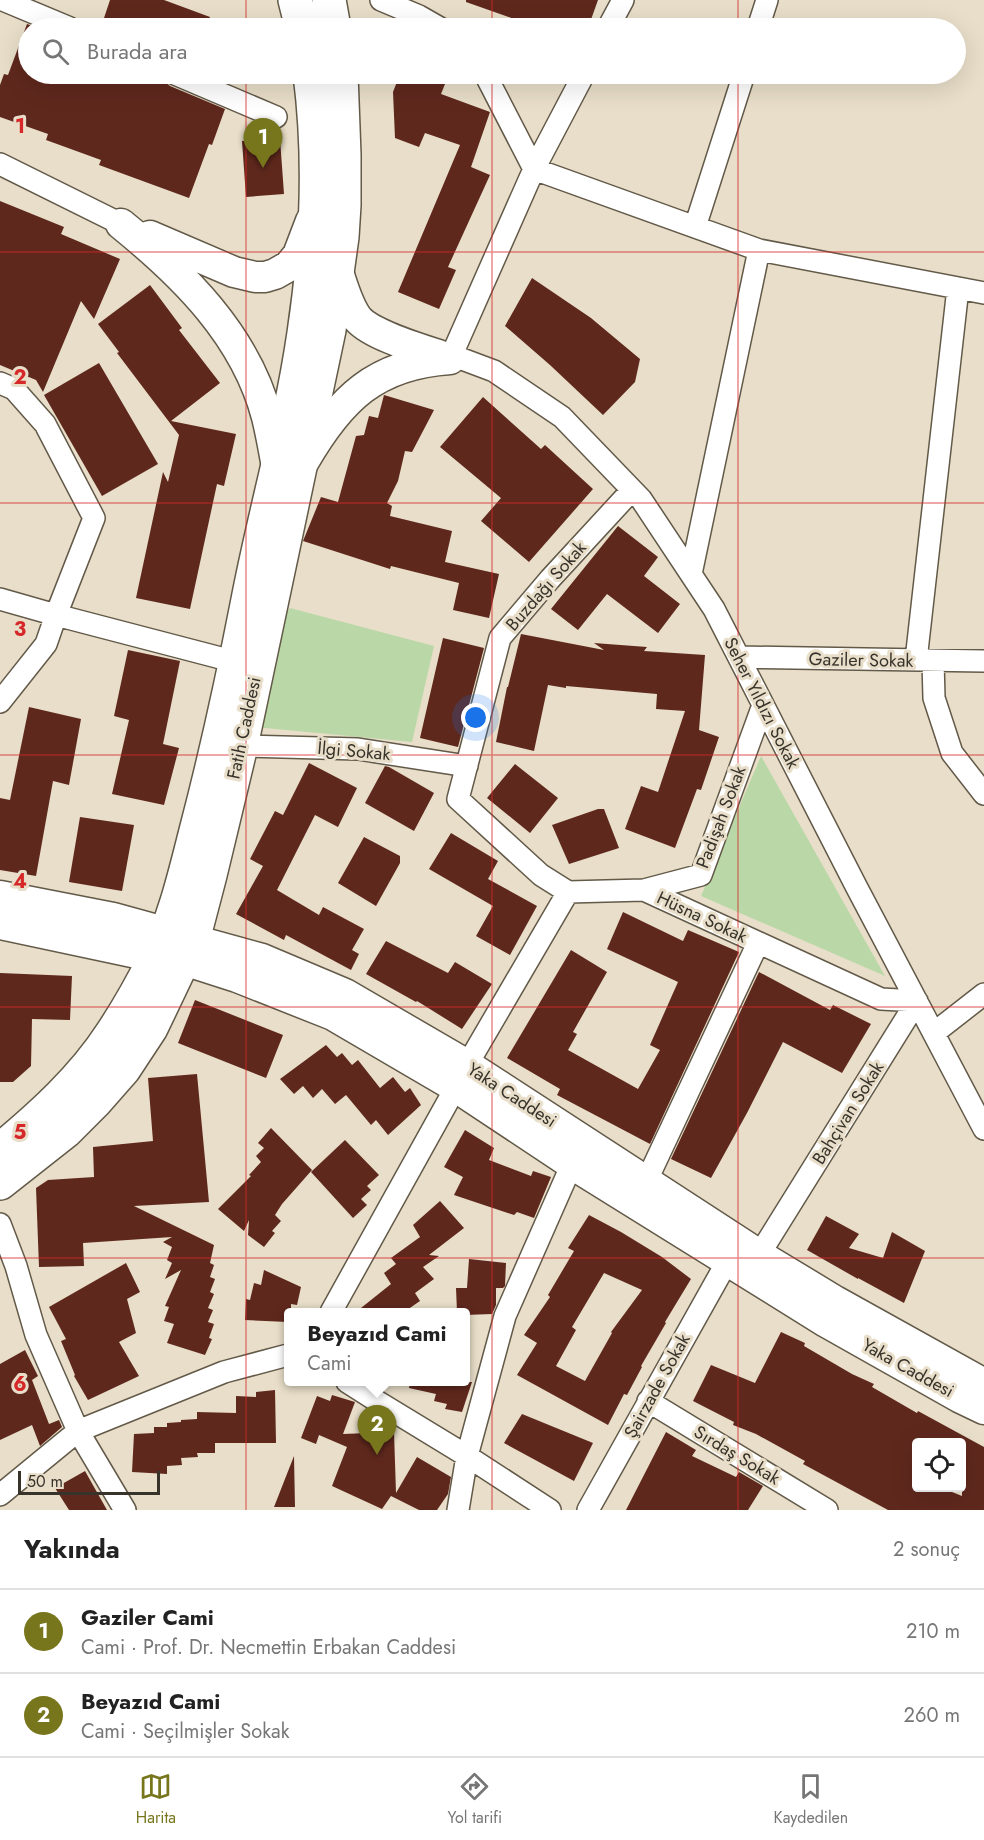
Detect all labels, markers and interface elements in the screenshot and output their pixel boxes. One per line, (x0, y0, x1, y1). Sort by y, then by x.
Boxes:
search box (18, 18, 966, 84)
icon: search (39, 35, 72, 68)
text: Burada ara (87, 35, 187, 67)
text: 1 (15, 112, 25, 141)
pin: 1 (244, 118, 282, 168)
text: 2 (13, 363, 27, 392)
street label: Buzdağı Sokak (500, 535, 592, 637)
text: 3 (14, 615, 26, 644)
street label: Seher Yıldızı Sokak (718, 633, 806, 773)
street label: Gaziler Sokak (808, 646, 914, 674)
street label: Fatih Caddesi (221, 675, 267, 781)
your location (461, 703, 490, 732)
street label: İlgi Sokak (316, 735, 392, 767)
street label: Padişah Sokak (690, 762, 752, 872)
text: 4 (13, 867, 27, 896)
street label: Hüsna Sokak (652, 885, 752, 949)
street label: Yaka Caddesi (462, 1056, 562, 1134)
street label: Bahçivan Sokak (806, 1056, 890, 1170)
text: 5 (14, 1118, 27, 1147)
popup (284, 1308, 470, 1386)
text: Beyazıd Cami (307, 1317, 447, 1349)
street label: Şairzade Sokak (618, 1329, 697, 1443)
street label: Yaka Caddesi (857, 1332, 959, 1404)
text: Cami (307, 1349, 351, 1378)
text: 6 (13, 1370, 27, 1399)
pin: 2 (358, 1406, 397, 1455)
street label: Sırdaş Sokak (689, 1419, 785, 1491)
map controls (912, 1438, 966, 1492)
button: locate (912, 1438, 966, 1492)
scale bar (18, 1468, 160, 1496)
text: 50 m (27, 1470, 63, 1493)
text: Yakında (24, 1530, 120, 1568)
text: 2 sonuç (893, 1535, 960, 1564)
text: Gaziler Cami (81, 1601, 214, 1633)
text: 1 (38, 1617, 49, 1646)
text: 210 m (906, 1617, 960, 1646)
text: Cami · Prof. Dr. Necmettin Erbakan Caddesi (81, 1633, 456, 1662)
text: Beyazıd Cami (81, 1685, 220, 1717)
text: 2 (37, 1701, 50, 1730)
text: 260 m (904, 1701, 960, 1730)
text: Cami · Seçilmişler Sokak (81, 1717, 289, 1746)
tab: Harita (136, 1770, 176, 1829)
tab: Yol tarifi (448, 1770, 502, 1829)
tab: Kaydedilen (774, 1770, 848, 1829)

